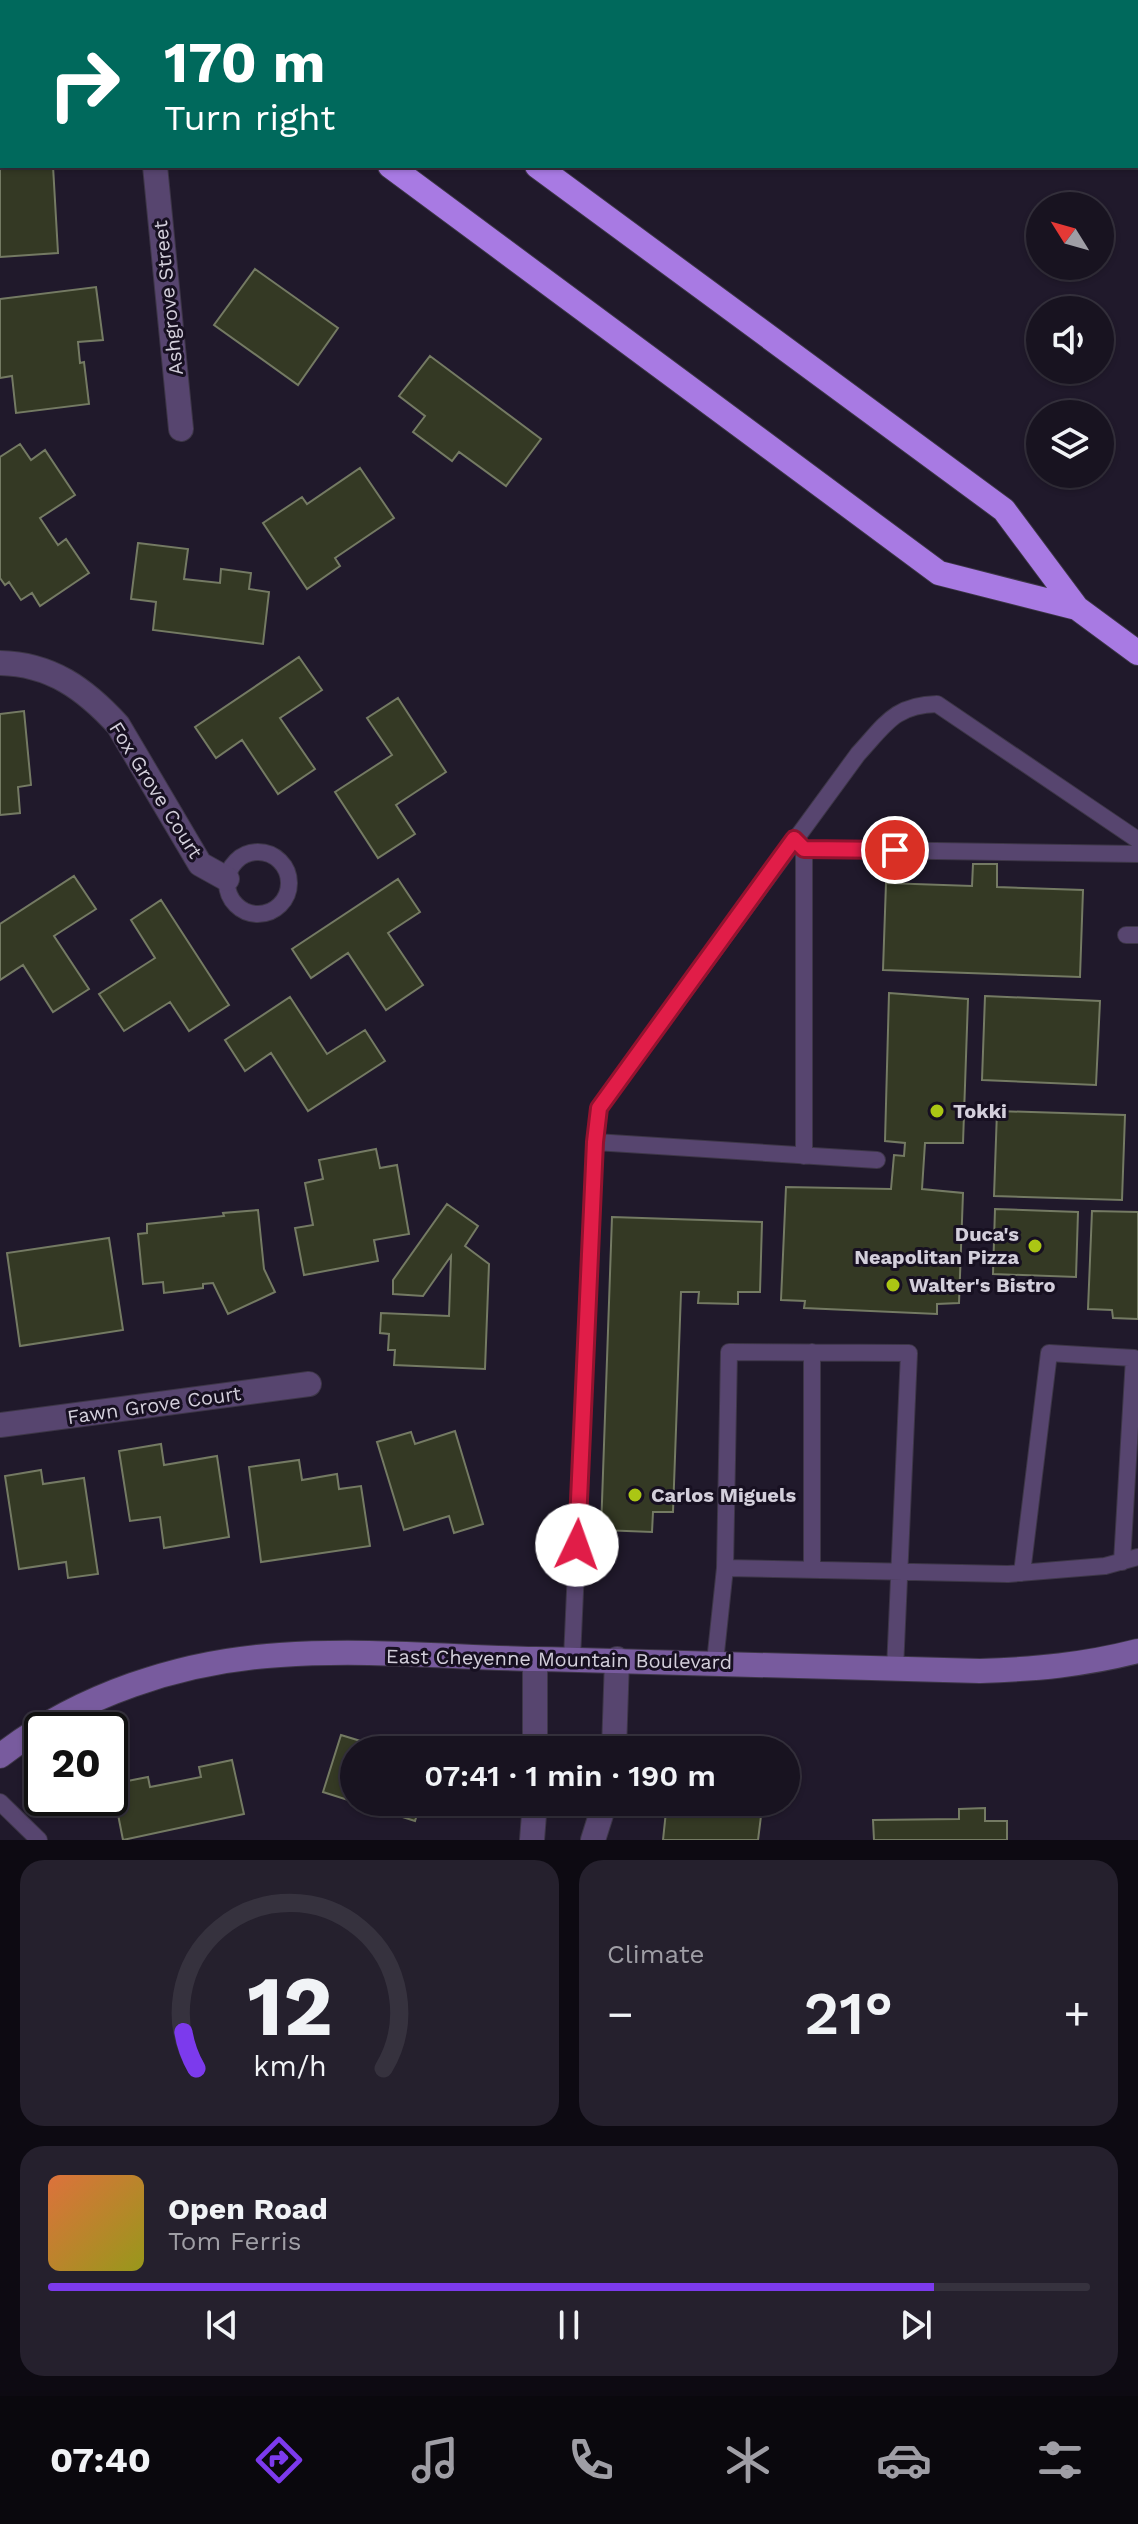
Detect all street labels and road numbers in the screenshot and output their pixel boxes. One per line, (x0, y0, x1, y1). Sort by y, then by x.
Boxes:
street label: Ashgrove Street (148, 219, 188, 377)
street label: Fox Grove Court (104, 717, 208, 863)
street label: Fawn Grove Court (66, 1381, 243, 1429)
street label: East Cheyenne Mountain Boulevard (386, 1644, 732, 1674)

